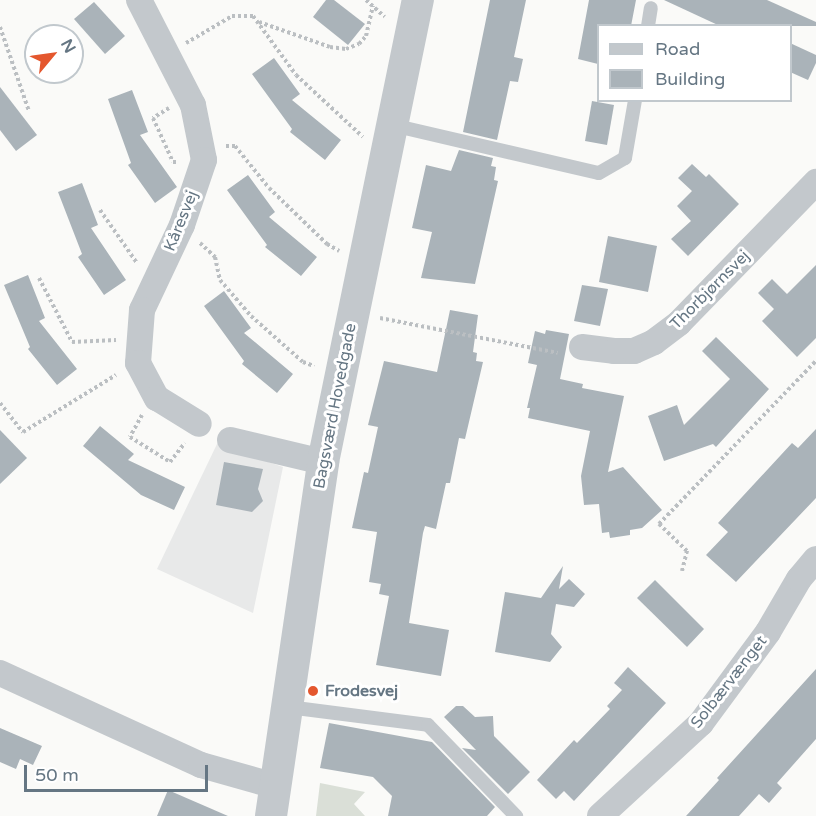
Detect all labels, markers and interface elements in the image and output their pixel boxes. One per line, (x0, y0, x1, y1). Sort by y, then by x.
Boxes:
north arrow (24, 24, 84, 84)
legend (597, 24, 792, 102)
text: N (56, 36, 80, 57)
text: Road (655, 38, 700, 60)
text: Building (655, 68, 725, 90)
street label: Kåresvej (160, 188, 202, 254)
street label: Thorbjørnsvej (666, 246, 754, 334)
street label: Bagsværd Hovedgade (310, 322, 360, 490)
street label: Solbærvænget (687, 632, 771, 732)
place label: Frodesvej (325, 681, 398, 701)
marker: Frodesvej (306, 684, 320, 698)
scale bar (27, 753, 212, 791)
text: 50 m (35, 764, 79, 786)

